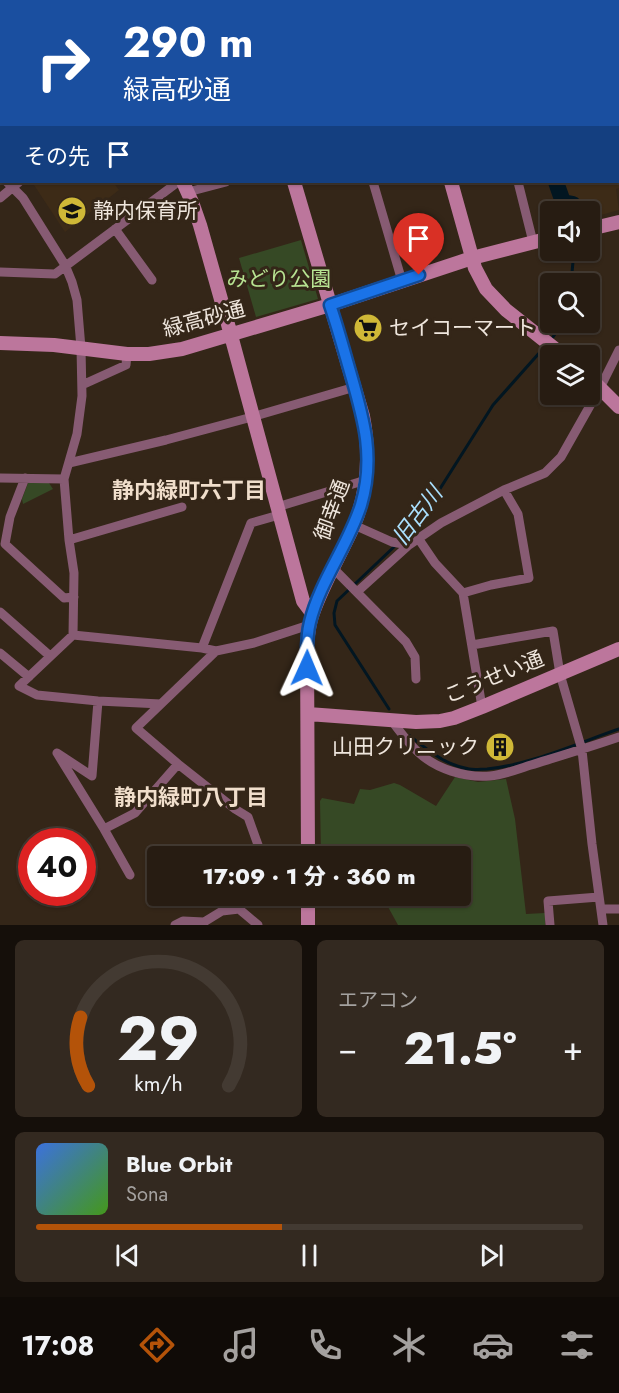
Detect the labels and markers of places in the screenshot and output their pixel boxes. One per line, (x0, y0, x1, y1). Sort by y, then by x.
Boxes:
school or university icon: 静内保育所 (56, 195, 88, 227)
place label: 静内保育所 (93, 196, 198, 226)
pin (393, 213, 444, 275)
supermarket icon: セイコーマート (352, 312, 384, 344)
place label: セイコーマート (389, 313, 536, 343)
building icon: 山田クリニック (484, 731, 516, 763)
place label: 山田クリニック (332, 732, 479, 762)

